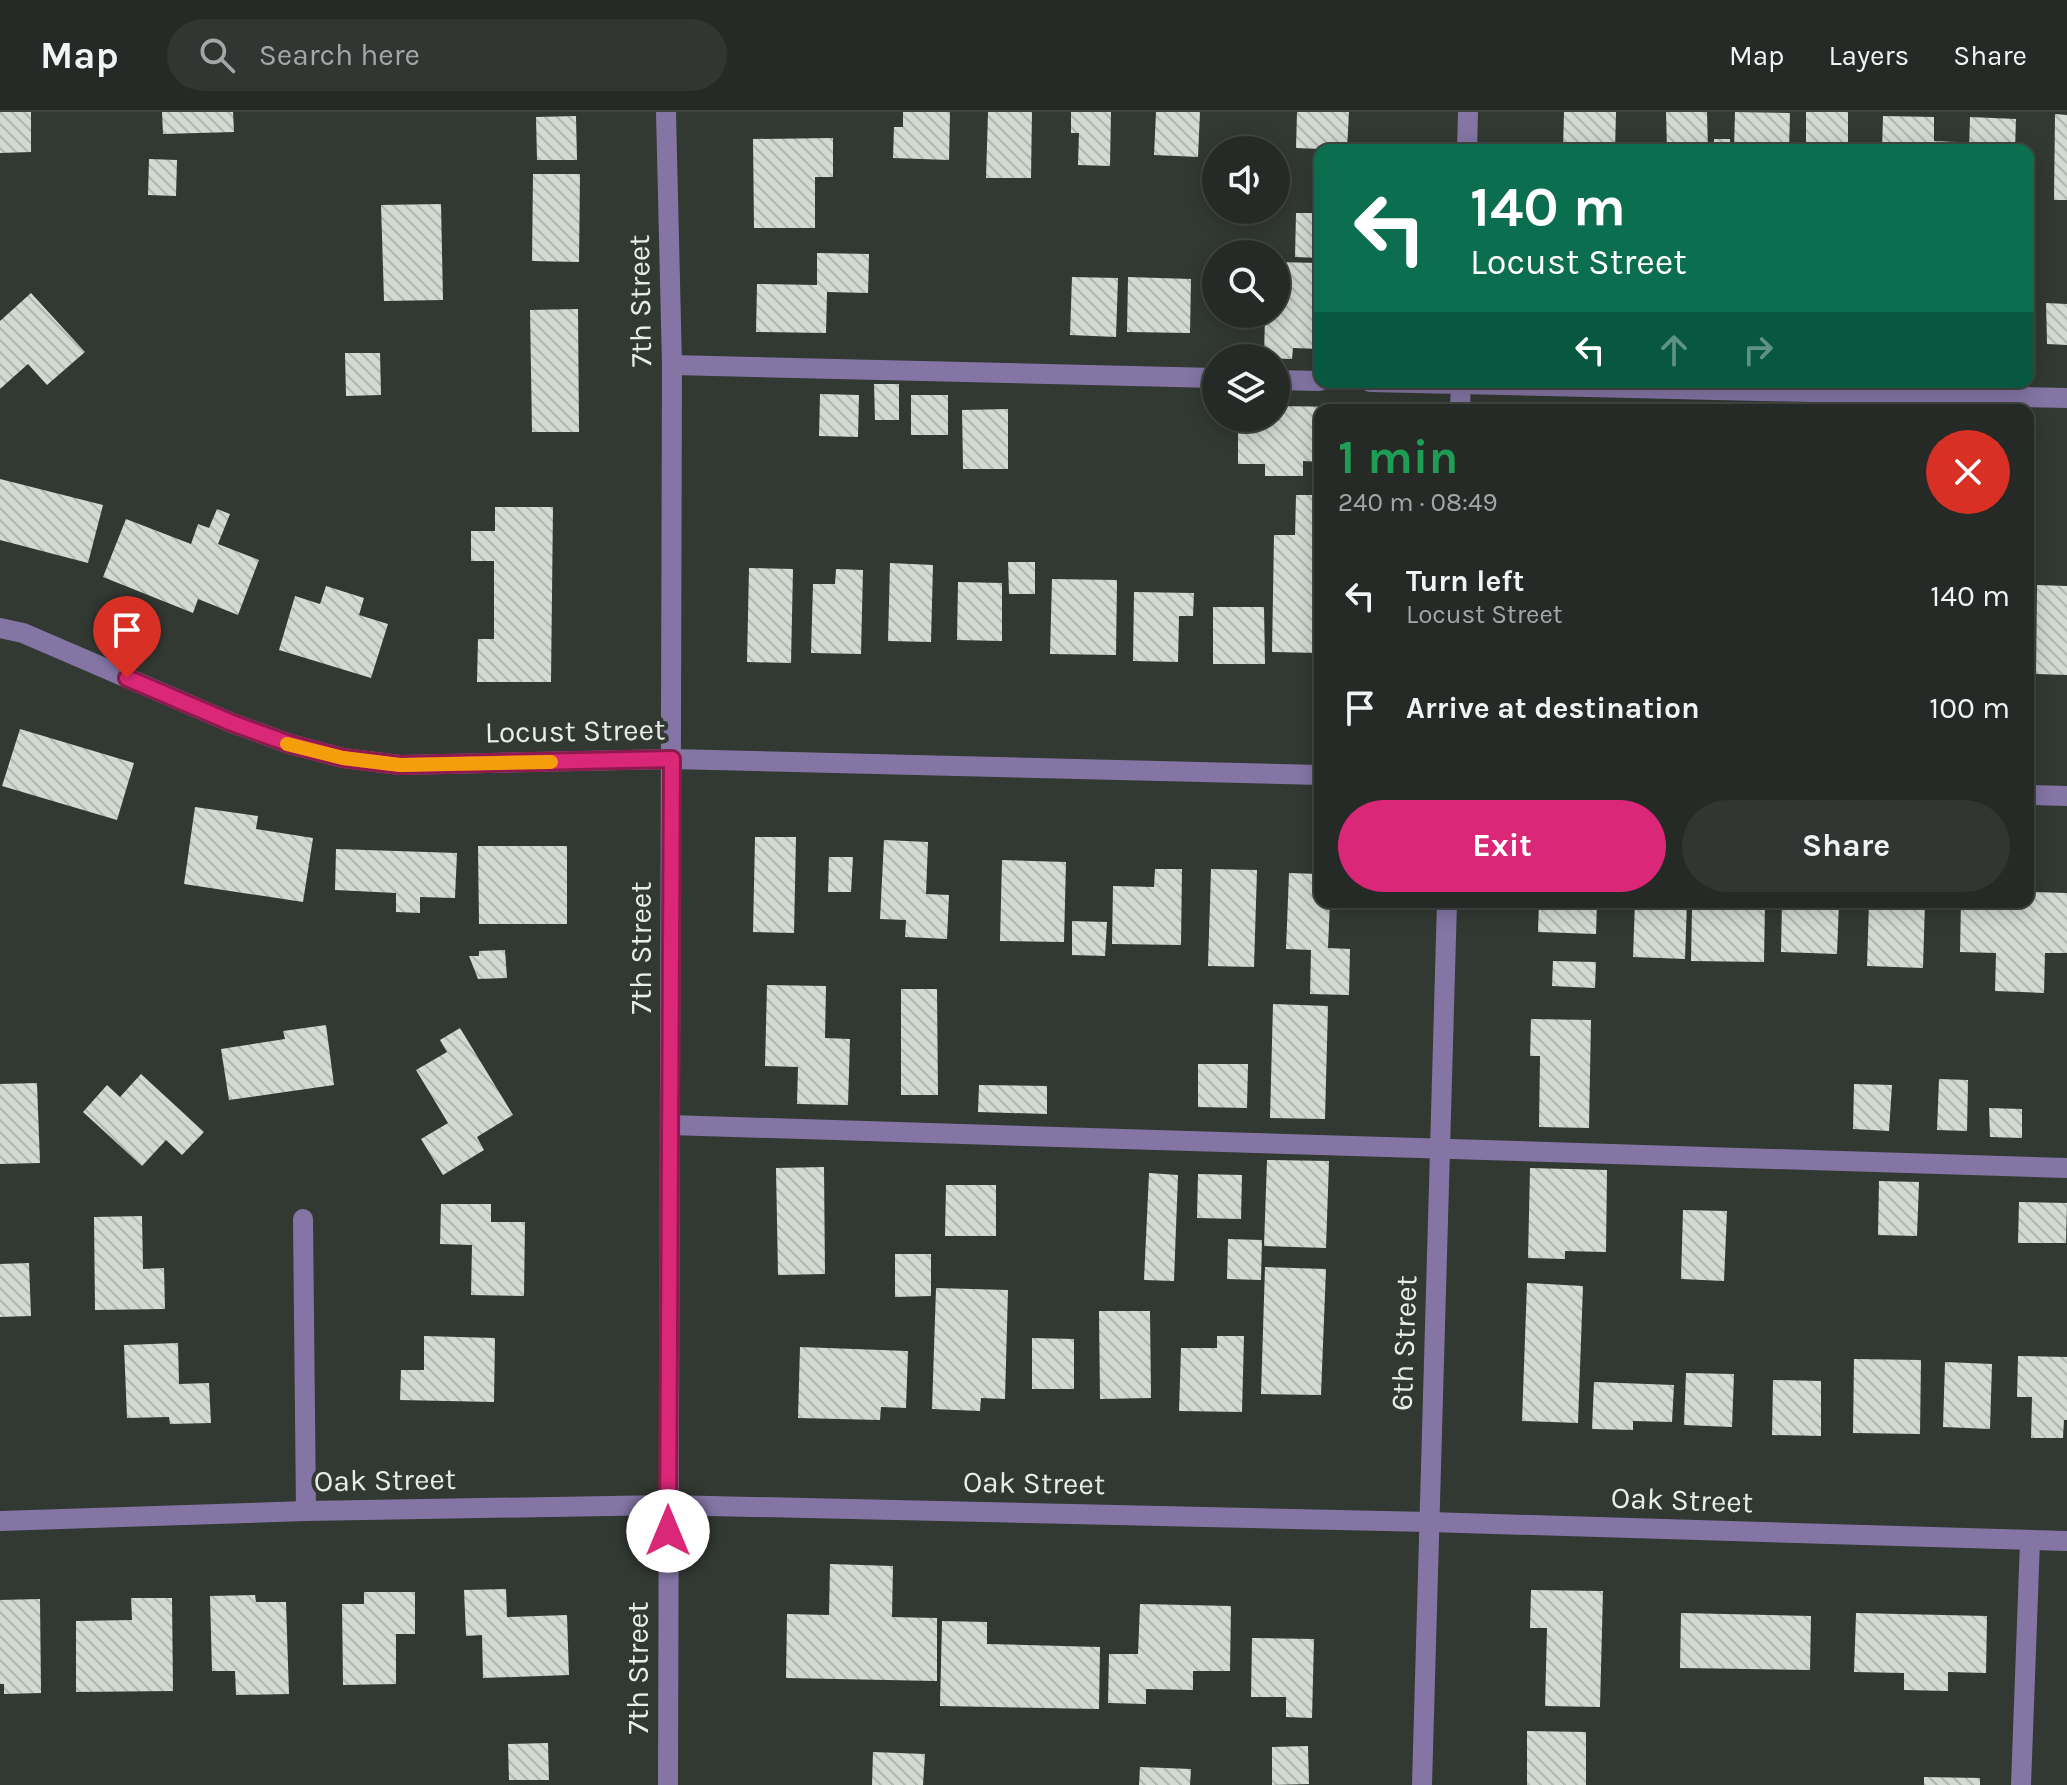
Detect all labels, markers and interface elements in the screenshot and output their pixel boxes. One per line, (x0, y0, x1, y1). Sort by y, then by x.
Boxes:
search box (167, 19, 727, 91)
text: Map (40, 33, 119, 78)
icon: search (195, 33, 239, 77)
text: Search here (259, 37, 420, 73)
text: Map (1729, 39, 1784, 72)
text: Layers (1828, 39, 1909, 72)
text: Share (1953, 39, 2027, 72)
map controls (1202, 136, 1290, 432)
button: sound (1202, 136, 1290, 224)
text: 140 m (1470, 174, 1626, 239)
icon: left (1338, 176, 1442, 280)
street label: 7th Street (621, 234, 659, 368)
button: search (1202, 240, 1290, 328)
text: Locust Street (1470, 241, 1687, 283)
icon: left (1568, 328, 1612, 372)
icon: ahead (1652, 328, 1696, 372)
icon: right (1736, 328, 1780, 372)
button: layers (1202, 344, 1290, 432)
text: 1 min (1338, 429, 1458, 485)
button: close (1926, 430, 2010, 514)
text: 240 m · 08:49 (1338, 487, 1498, 518)
text: Turn left (1406, 563, 1524, 599)
icon: left (1338, 574, 1382, 618)
text: 140 m (1930, 578, 2010, 614)
pin (93, 596, 161, 678)
text: Locust Street (1406, 599, 1563, 630)
icon: arrive (105, 608, 149, 652)
icon: arrive (1338, 686, 1382, 730)
text: Arrive at destination (1406, 690, 1700, 726)
text: 100 m (1929, 690, 2010, 726)
street label: Locust Street (484, 711, 666, 751)
button: Exit (1338, 800, 1666, 892)
button: Share (1682, 800, 2010, 892)
street label: 7th Street (623, 882, 659, 1014)
street label: 6th Street (1384, 1274, 1424, 1412)
street label: Oak Street (314, 1461, 456, 1499)
street label: Oak Street (963, 1464, 1105, 1502)
street label: Oak Street (1610, 1480, 1754, 1520)
position arrow (626, 1489, 710, 1573)
street label: 7th Street (620, 1602, 656, 1734)

